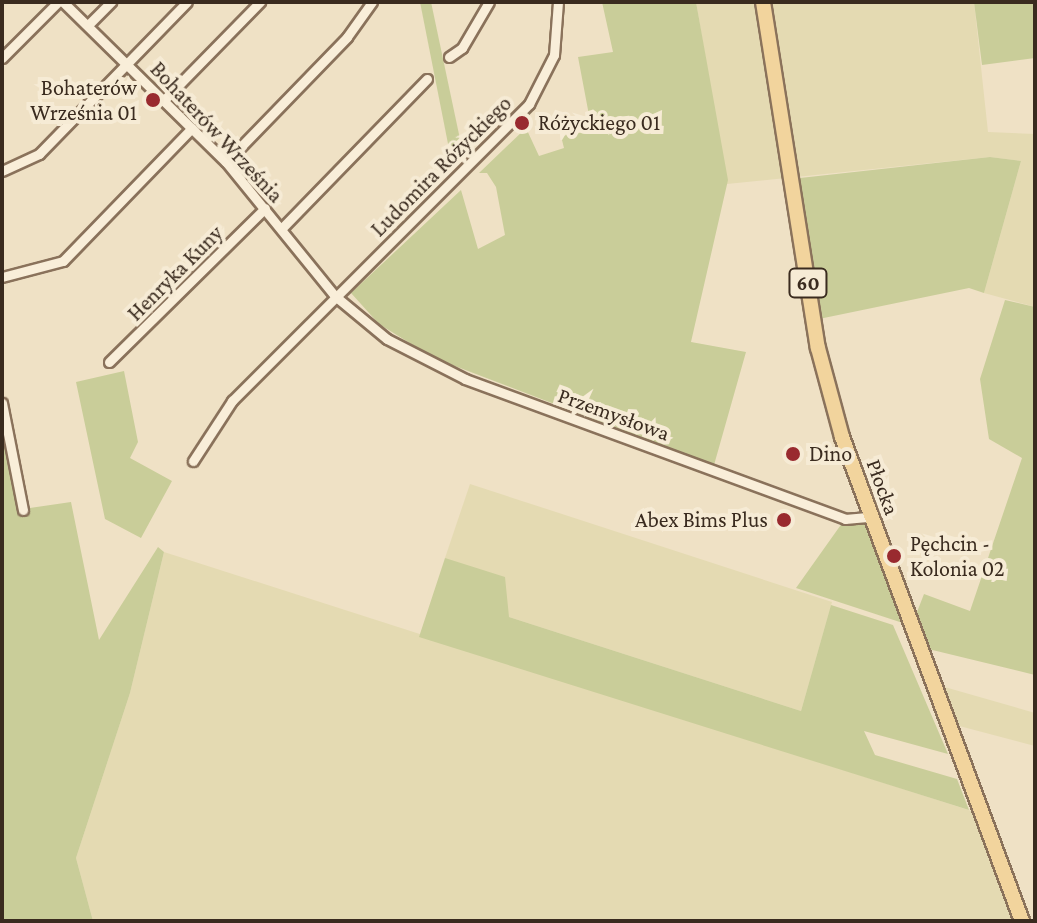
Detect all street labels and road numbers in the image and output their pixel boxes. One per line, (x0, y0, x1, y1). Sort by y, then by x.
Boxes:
street label: Bohaterów Września (145, 56, 289, 208)
street label: Ludomira Różyckiego (365, 90, 517, 242)
street label: Henryka Kuny (122, 220, 228, 326)
road number: 60 (788, 267, 828, 299)
street label: Przemysłowa (555, 382, 673, 446)
street label: Płocka (861, 456, 905, 518)

